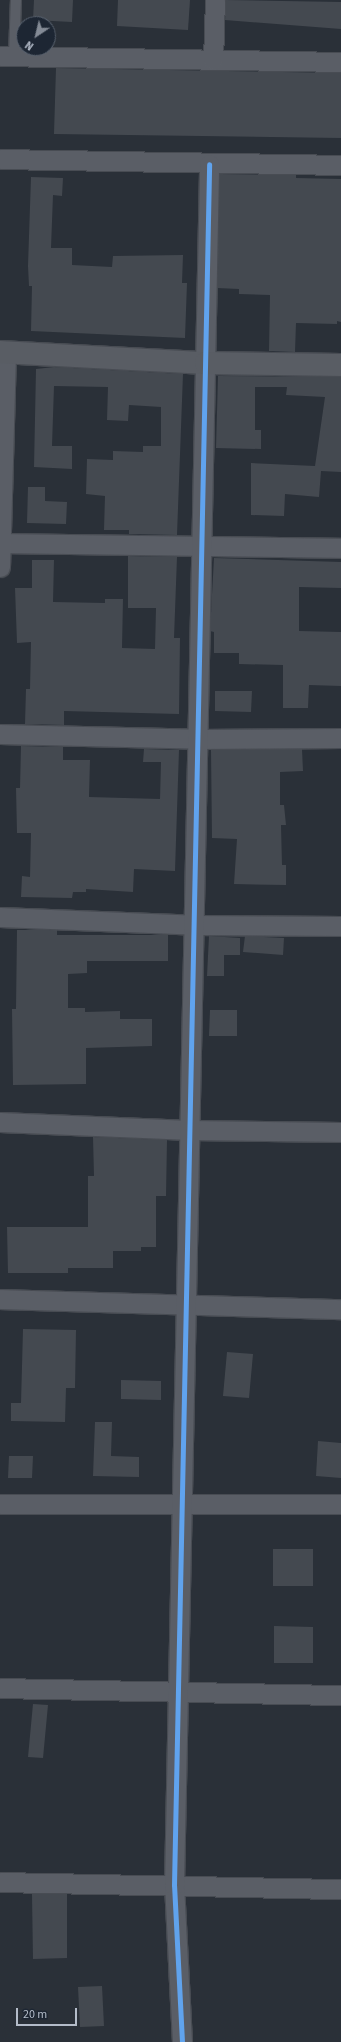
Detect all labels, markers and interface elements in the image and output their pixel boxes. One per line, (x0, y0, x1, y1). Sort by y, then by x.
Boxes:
north arrow (16, 16, 56, 56)
text: N (22, 37, 37, 54)
scale bar (18, 2000, 79, 2026)
text: 20 m (23, 2006, 47, 2023)

